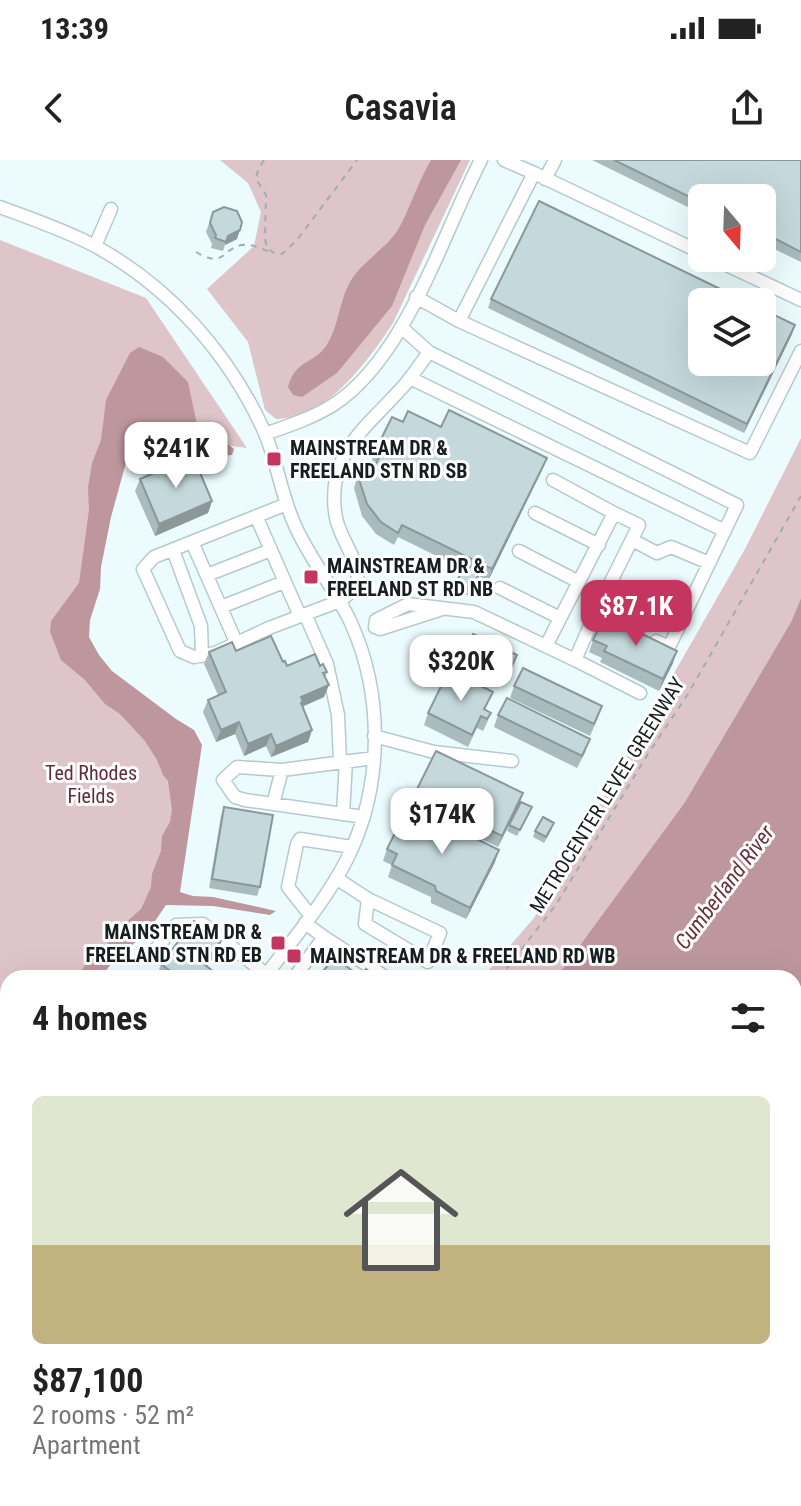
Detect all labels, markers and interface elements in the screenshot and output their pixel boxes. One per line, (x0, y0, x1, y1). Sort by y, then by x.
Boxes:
text: 13:39 (40, 11, 109, 46)
icon: back (32, 86, 76, 130)
icon: share (725, 86, 769, 130)
text: Casavia (344, 87, 457, 129)
north arrow (688, 184, 776, 272)
map controls (688, 184, 776, 376)
button: layers (688, 288, 776, 376)
pin: $241K (120, 422, 232, 490)
text: $241K (143, 433, 209, 463)
place label: MAINSTREAM DR & FREELAND STN RD SB (290, 436, 468, 483)
marker: MAINSTREAM DR & FREELAND STN RD SB (265, 450, 283, 468)
place label: MAINSTREAM DR & FREELAND ST RD NB (327, 554, 493, 601)
marker: MAINSTREAM DR & FREELAND ST RD NB (302, 568, 320, 586)
pin: $87.1K (571, 580, 701, 648)
text: $87.1K (599, 591, 673, 621)
pin: $320K (405, 635, 517, 703)
text: $320K (428, 646, 494, 676)
street label: METROCENTER LEVEE GREENWAY (524, 672, 690, 917)
park label: Ted Rhodes Fields (45, 761, 137, 808)
pin: $174K (386, 788, 498, 856)
text: $174K (409, 799, 475, 829)
water label: Cumberland River (670, 820, 779, 954)
place label: MAINSTREAM DR & FREELAND STN RD EB (85, 920, 262, 967)
marker: MAINSTREAM DR & FREELAND STN RD EB (269, 934, 287, 952)
place label: MAINSTREAM DR & FREELAND RD WB (310, 944, 616, 968)
marker: MAINSTREAM DR & FREELAND RD WB (285, 947, 303, 965)
icon: filters (726, 996, 770, 1040)
text: 4 homes (32, 998, 148, 1038)
icon: home (329, 1148, 473, 1292)
text: $87,100 (32, 1360, 143, 1400)
text: 2 rooms · 52 m² (32, 1400, 194, 1430)
text: Apartment (32, 1430, 141, 1460)

